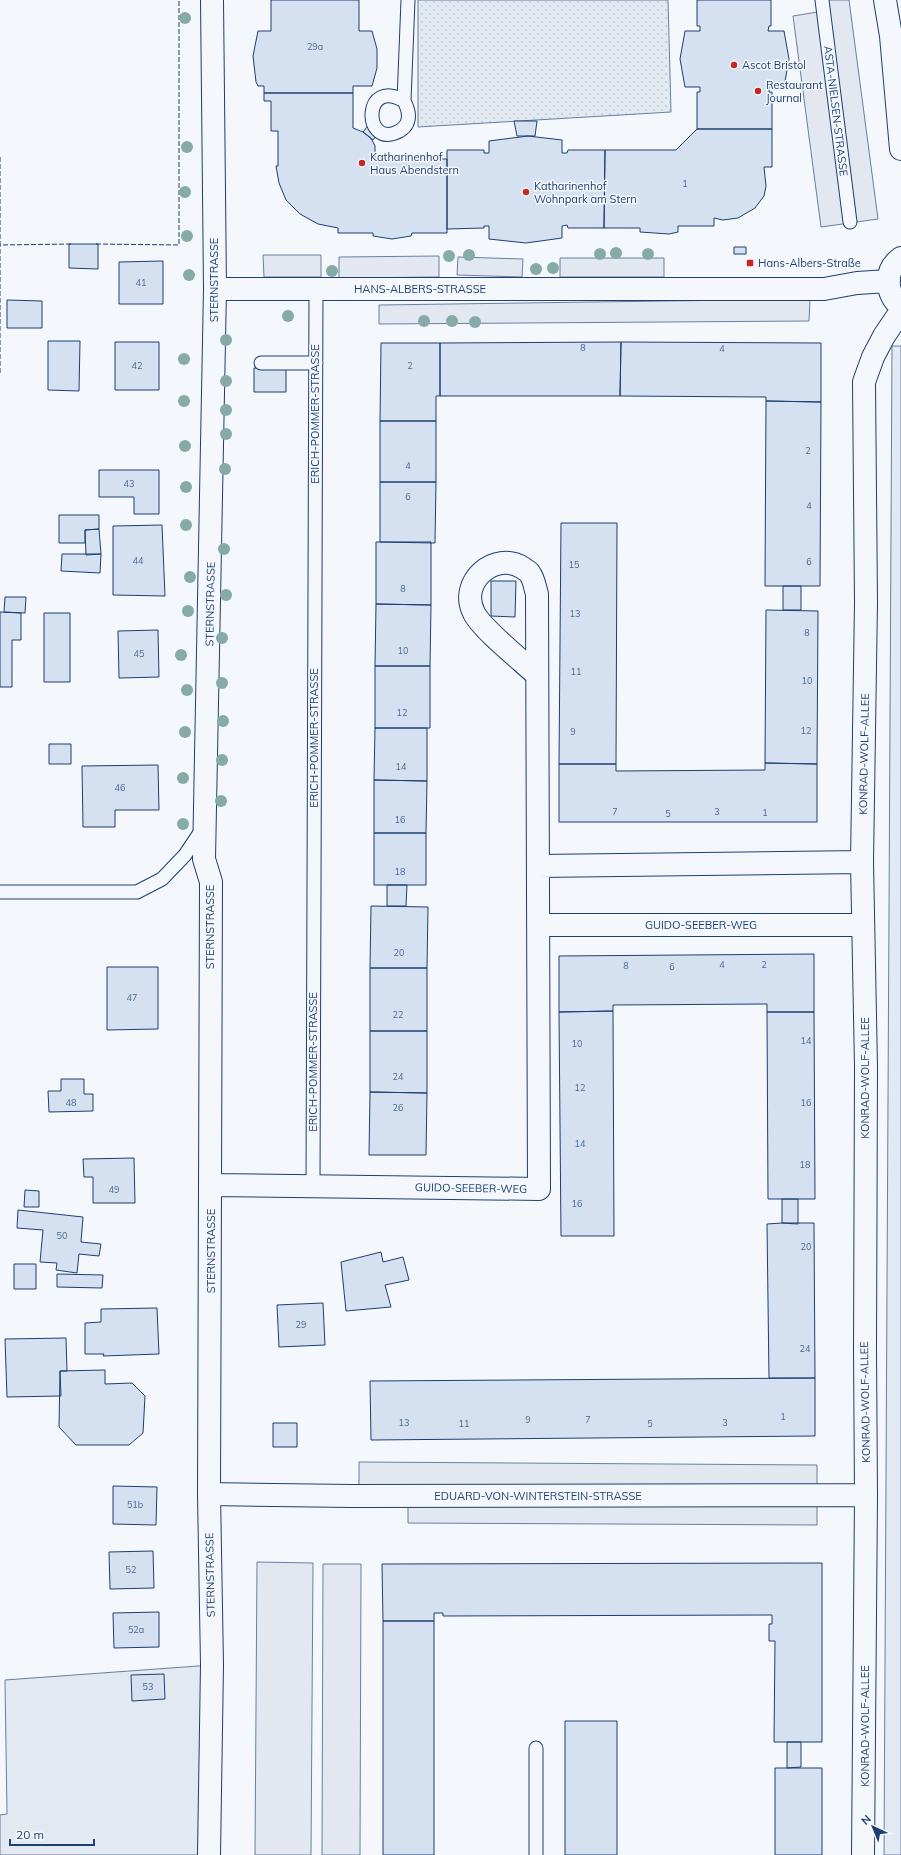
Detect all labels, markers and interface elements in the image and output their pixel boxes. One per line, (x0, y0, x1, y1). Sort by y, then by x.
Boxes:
house number: 29a (307, 41, 323, 52)
street label: ASTA-NIELSEN-STRASSE (821, 45, 851, 177)
place label: Ascot Bristol (742, 58, 806, 72)
marker: Ascot Bristol (729, 60, 739, 70)
place label: Restaurant Journal (766, 78, 823, 105)
marker: Restaurant Journal (753, 86, 763, 96)
place label: Katharinenhof Haus Abendstern (370, 150, 459, 177)
marker: Katharinenhof Haus Abendstern (357, 158, 367, 168)
house number: 1 (682, 178, 688, 189)
place label: Katharinenhof Wohnpark am Stern (534, 179, 637, 206)
marker: Katharinenhof Wohnpark am Stern (521, 187, 531, 197)
street label: STERNSTRASSE (207, 238, 221, 322)
place label: Hans-Albers-Straße (758, 256, 861, 270)
marker: Hans-Albers-Straße (745, 258, 755, 268)
house number: 41 (136, 277, 146, 288)
street label: HANS-ALBERS-STRASSE (354, 282, 486, 296)
house number: 8 (580, 342, 586, 353)
house number: 4 (719, 343, 725, 354)
street label: ERICH-POMMER-STRASSE (308, 344, 322, 484)
house number: 42 (132, 360, 142, 371)
house number: 2 (407, 360, 413, 371)
house number: 2 (805, 445, 811, 456)
house number: 4 (405, 460, 411, 471)
house number: 43 (124, 478, 134, 489)
house number: 6 (405, 491, 411, 502)
house number: 4 (806, 500, 812, 511)
house number: 44 (133, 555, 144, 566)
house number: 6 (806, 556, 812, 567)
house number: 15 (569, 559, 580, 570)
street label: STERNSTRASSE (202, 562, 218, 646)
house number: 8 (400, 583, 406, 594)
house number: 13 (570, 608, 580, 619)
house number: 8 (804, 627, 810, 638)
house number: 10 (398, 645, 408, 656)
house number: 45 (134, 648, 145, 659)
house number: 11 (571, 666, 581, 677)
street label: ERICH-POMMER-STRASSE (307, 668, 321, 808)
house number: 10 (802, 675, 812, 686)
street label: KONRAD-WOLF-ALLEE (856, 693, 872, 815)
house number: 12 (397, 707, 407, 718)
house number: 12 (801, 725, 811, 736)
house number: 9 (570, 726, 576, 737)
house number: 14 (396, 761, 407, 772)
house number: 46 (115, 782, 125, 793)
house number: 7 (612, 806, 618, 817)
house number: 3 (714, 806, 720, 817)
house number: 1 (762, 807, 768, 818)
house number: 5 (665, 808, 671, 819)
house number: 16 (395, 814, 405, 825)
house number: 18 (395, 866, 405, 877)
street label: STERNSTRASSE (203, 885, 217, 969)
street label: GUIDO-SEEBER-WEG (645, 918, 757, 932)
house number: 20 (394, 947, 404, 958)
house number: 4 (719, 959, 725, 970)
house number: 2 (761, 959, 767, 970)
house number: 8 (623, 960, 629, 971)
house number: 6 (669, 961, 675, 972)
house number: 47 (127, 992, 137, 1003)
street label: ERICH-POMMER-STRASSE (306, 992, 320, 1132)
house number: 22 (393, 1009, 403, 1020)
street label: KONRAD-WOLF-ALLEE (858, 1017, 872, 1139)
house number: 14 (801, 1035, 812, 1046)
house number: 10 (572, 1038, 582, 1049)
house number: 24 (393, 1071, 404, 1082)
house number: 12 (575, 1082, 585, 1093)
house number: 48 (66, 1097, 76, 1108)
house number: 16 (801, 1097, 811, 1108)
house number: 26 (393, 1102, 403, 1113)
house number: 14 (575, 1138, 586, 1149)
house number: 18 (800, 1159, 810, 1170)
street label: GUIDO-SEEBER-WEG (415, 1180, 527, 1196)
house number: 49 (109, 1184, 119, 1195)
house number: 16 (572, 1198, 582, 1209)
street label: STERNSTRASSE (204, 1209, 218, 1293)
house number: 50 (57, 1230, 67, 1241)
house number: 20 (801, 1241, 811, 1252)
house number: 29 (296, 1319, 306, 1330)
street label: KONRAD-WOLF-ALLEE (857, 1341, 873, 1463)
house number: 24 (800, 1343, 811, 1354)
house number: 1 (780, 1411, 786, 1422)
house number: 9 (525, 1414, 531, 1425)
house number: 7 (585, 1414, 591, 1425)
house number: 13 (399, 1417, 409, 1428)
house number: 3 (722, 1417, 728, 1428)
house number: 11 (459, 1418, 469, 1429)
house number: 5 (647, 1418, 653, 1429)
street label: EDUARD-VON-WINTERSTEIN-STRASSE (434, 1489, 642, 1503)
house number: 51b (127, 1499, 143, 1510)
street label: STERNSTRASSE (202, 1533, 218, 1617)
house number: 52 (126, 1564, 136, 1575)
house number: 52a (128, 1624, 144, 1635)
street label: KONRAD-WOLF-ALLEE (858, 1665, 872, 1787)
house number: 53 (143, 1681, 153, 1692)
north arrow (853, 1807, 893, 1847)
text: N (858, 1812, 874, 1828)
scale bar (10, 1821, 94, 1847)
text: 20 m (16, 1827, 44, 1842)

